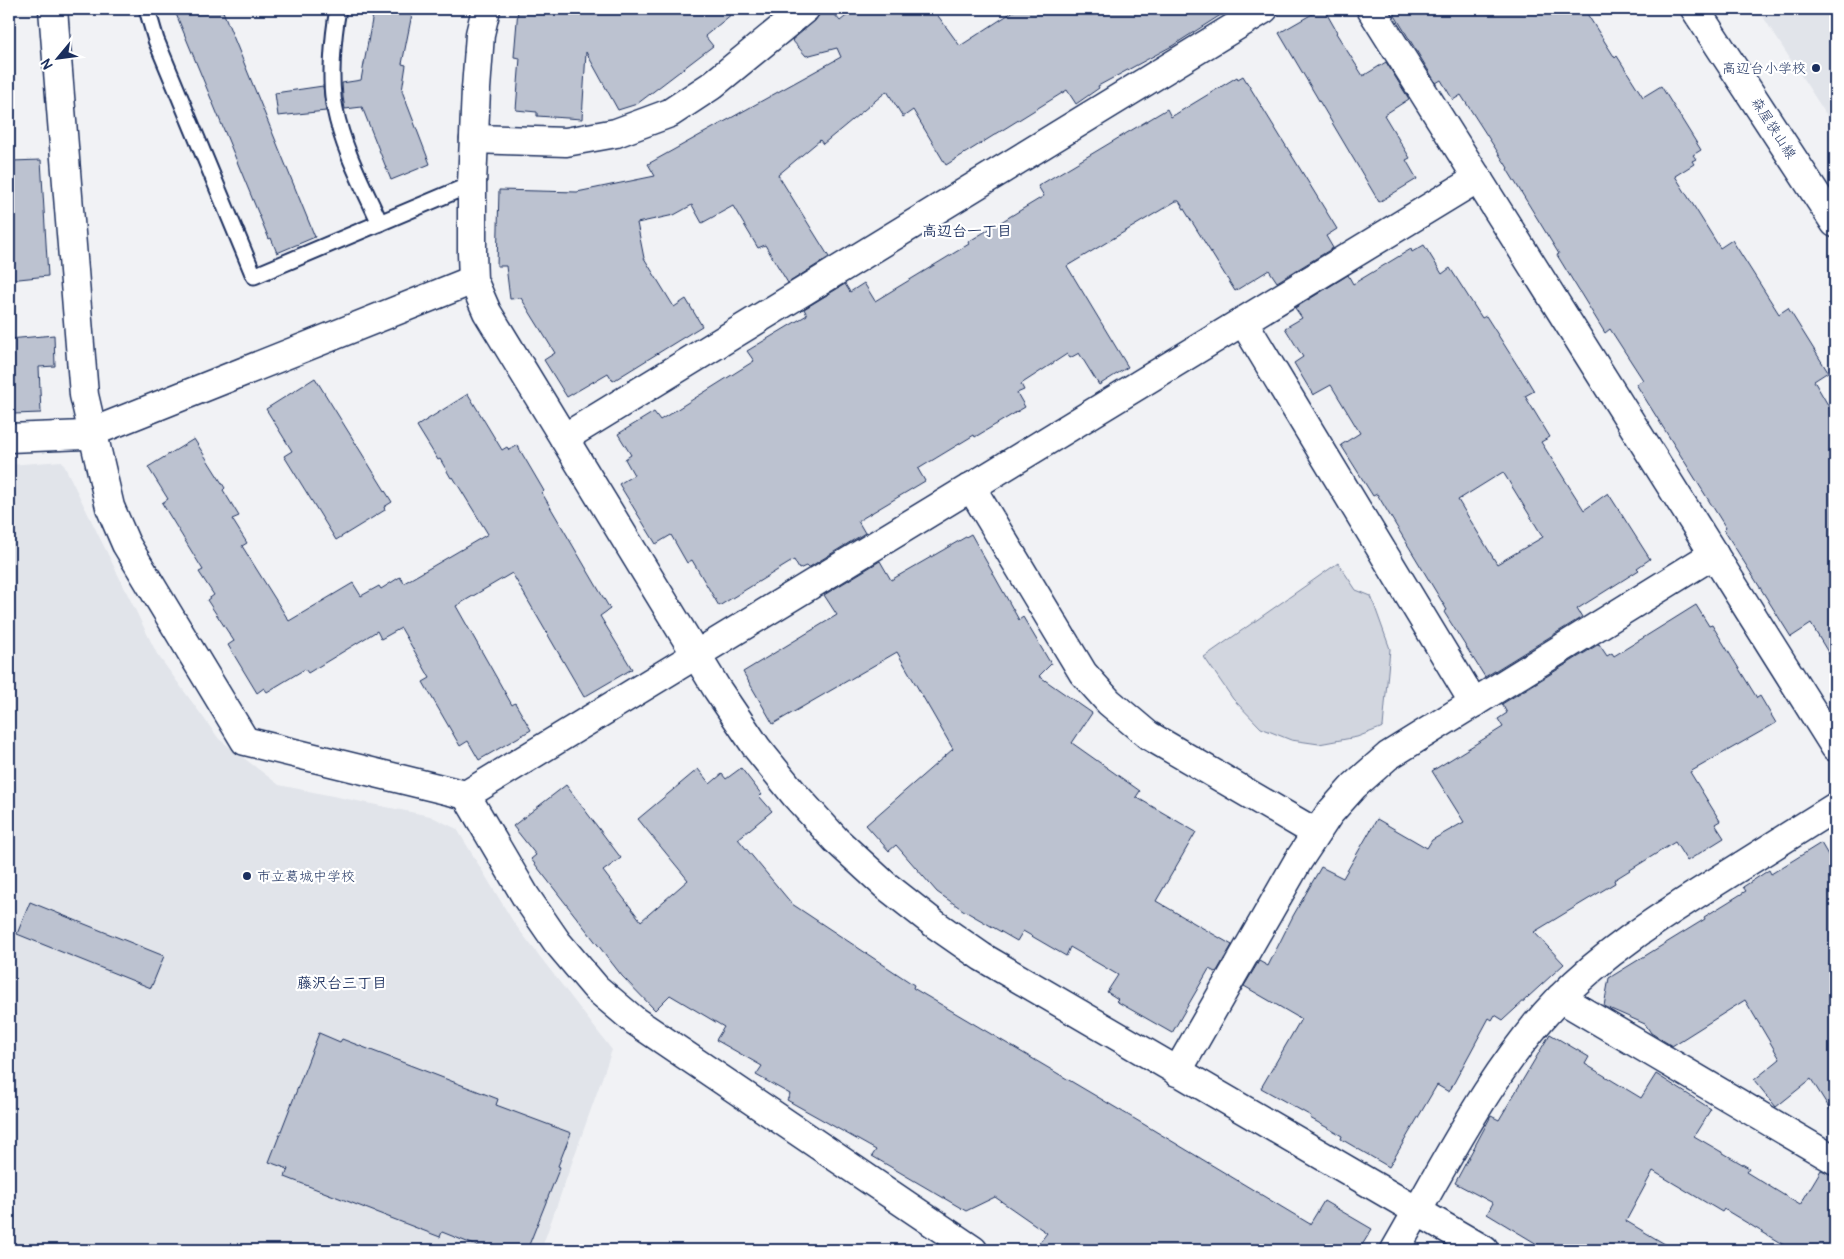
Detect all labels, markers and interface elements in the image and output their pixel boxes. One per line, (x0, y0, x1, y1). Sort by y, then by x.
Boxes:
north arrow (32, 32, 82, 82)
text: N (37, 56, 57, 72)
place label: 高辺台小学校 (1722, 60, 1806, 77)
marker: 高辺台小学校 (1810, 62, 1822, 74)
street label: 森屋狭山線 (1747, 94, 1800, 162)
district label: 高辺台一丁目 (922, 222, 1012, 241)
place label: 市立葛城中学校 (257, 868, 355, 885)
marker: 市立葛城中学校 (241, 870, 253, 882)
district label: 藤沢台三丁目 (297, 974, 387, 993)

